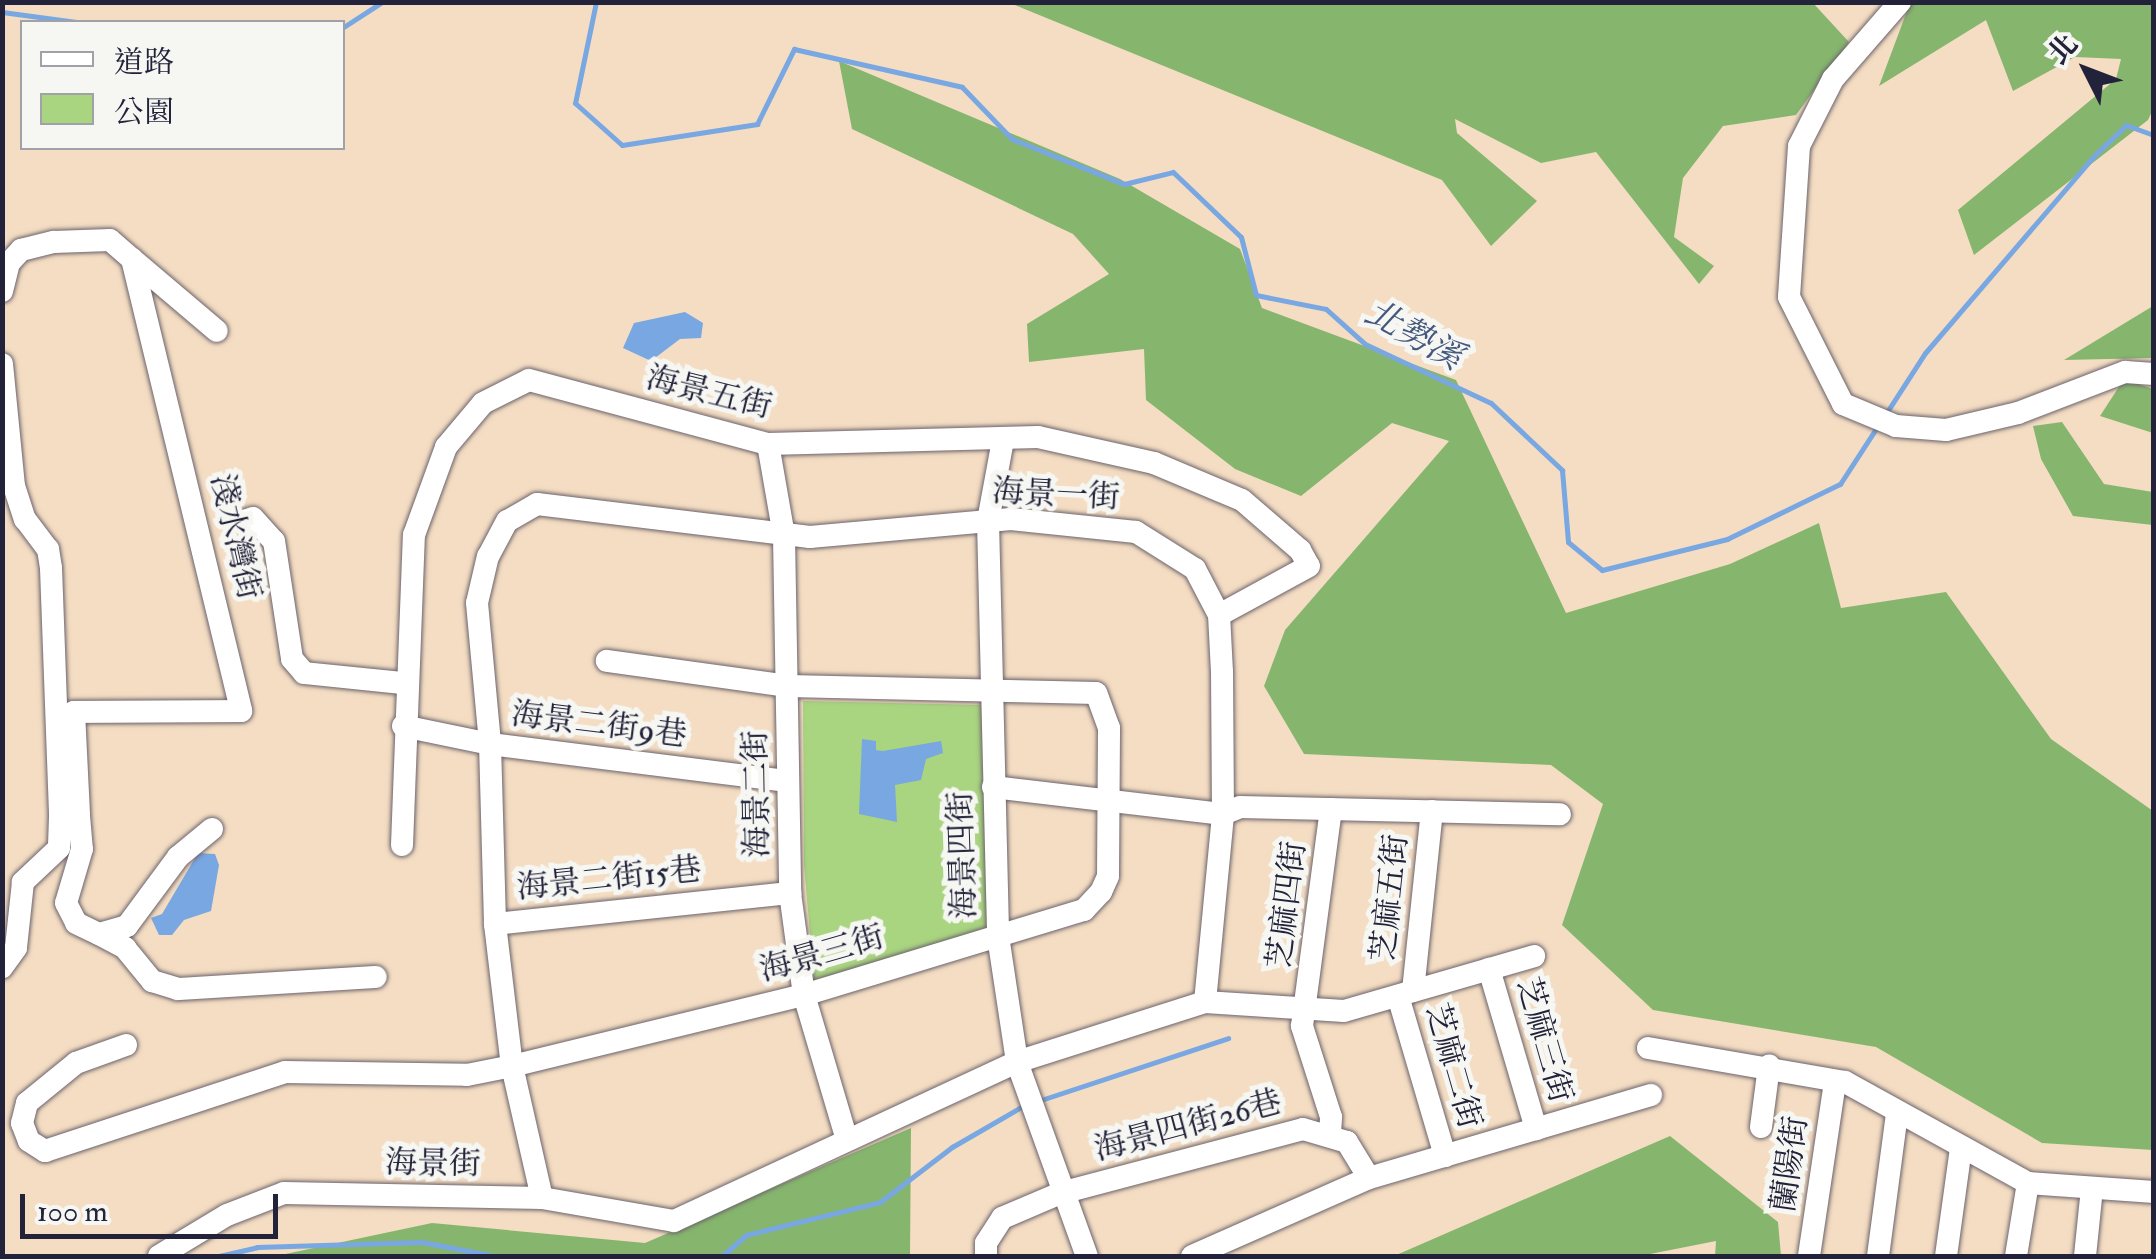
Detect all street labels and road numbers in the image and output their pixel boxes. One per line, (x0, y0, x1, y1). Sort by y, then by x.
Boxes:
street label: 海景五街 (642, 359, 776, 427)
street label: 淺水灣街 (202, 470, 268, 604)
street label: 海景一街 (991, 472, 1121, 518)
street label: 海景二街9巷 (509, 695, 689, 755)
street label: 海景二街 (737, 730, 777, 858)
street label: 海景四街 (942, 790, 984, 920)
street label: 芝麻五街 (1364, 832, 1416, 964)
street label: 芝麻四街 (1260, 839, 1314, 971)
street label: 海景二街15巷 (515, 850, 703, 908)
street label: 海景三街 (755, 918, 889, 990)
street label: 芝麻三街 (1508, 973, 1580, 1107)
street label: 芝麻二街 (1417, 999, 1489, 1133)
street label: 海景四街26巷 (1090, 1083, 1286, 1169)
street label: 蘭陽街 (1764, 1114, 1816, 1214)
street label: 海景街 (385, 1144, 481, 1184)

